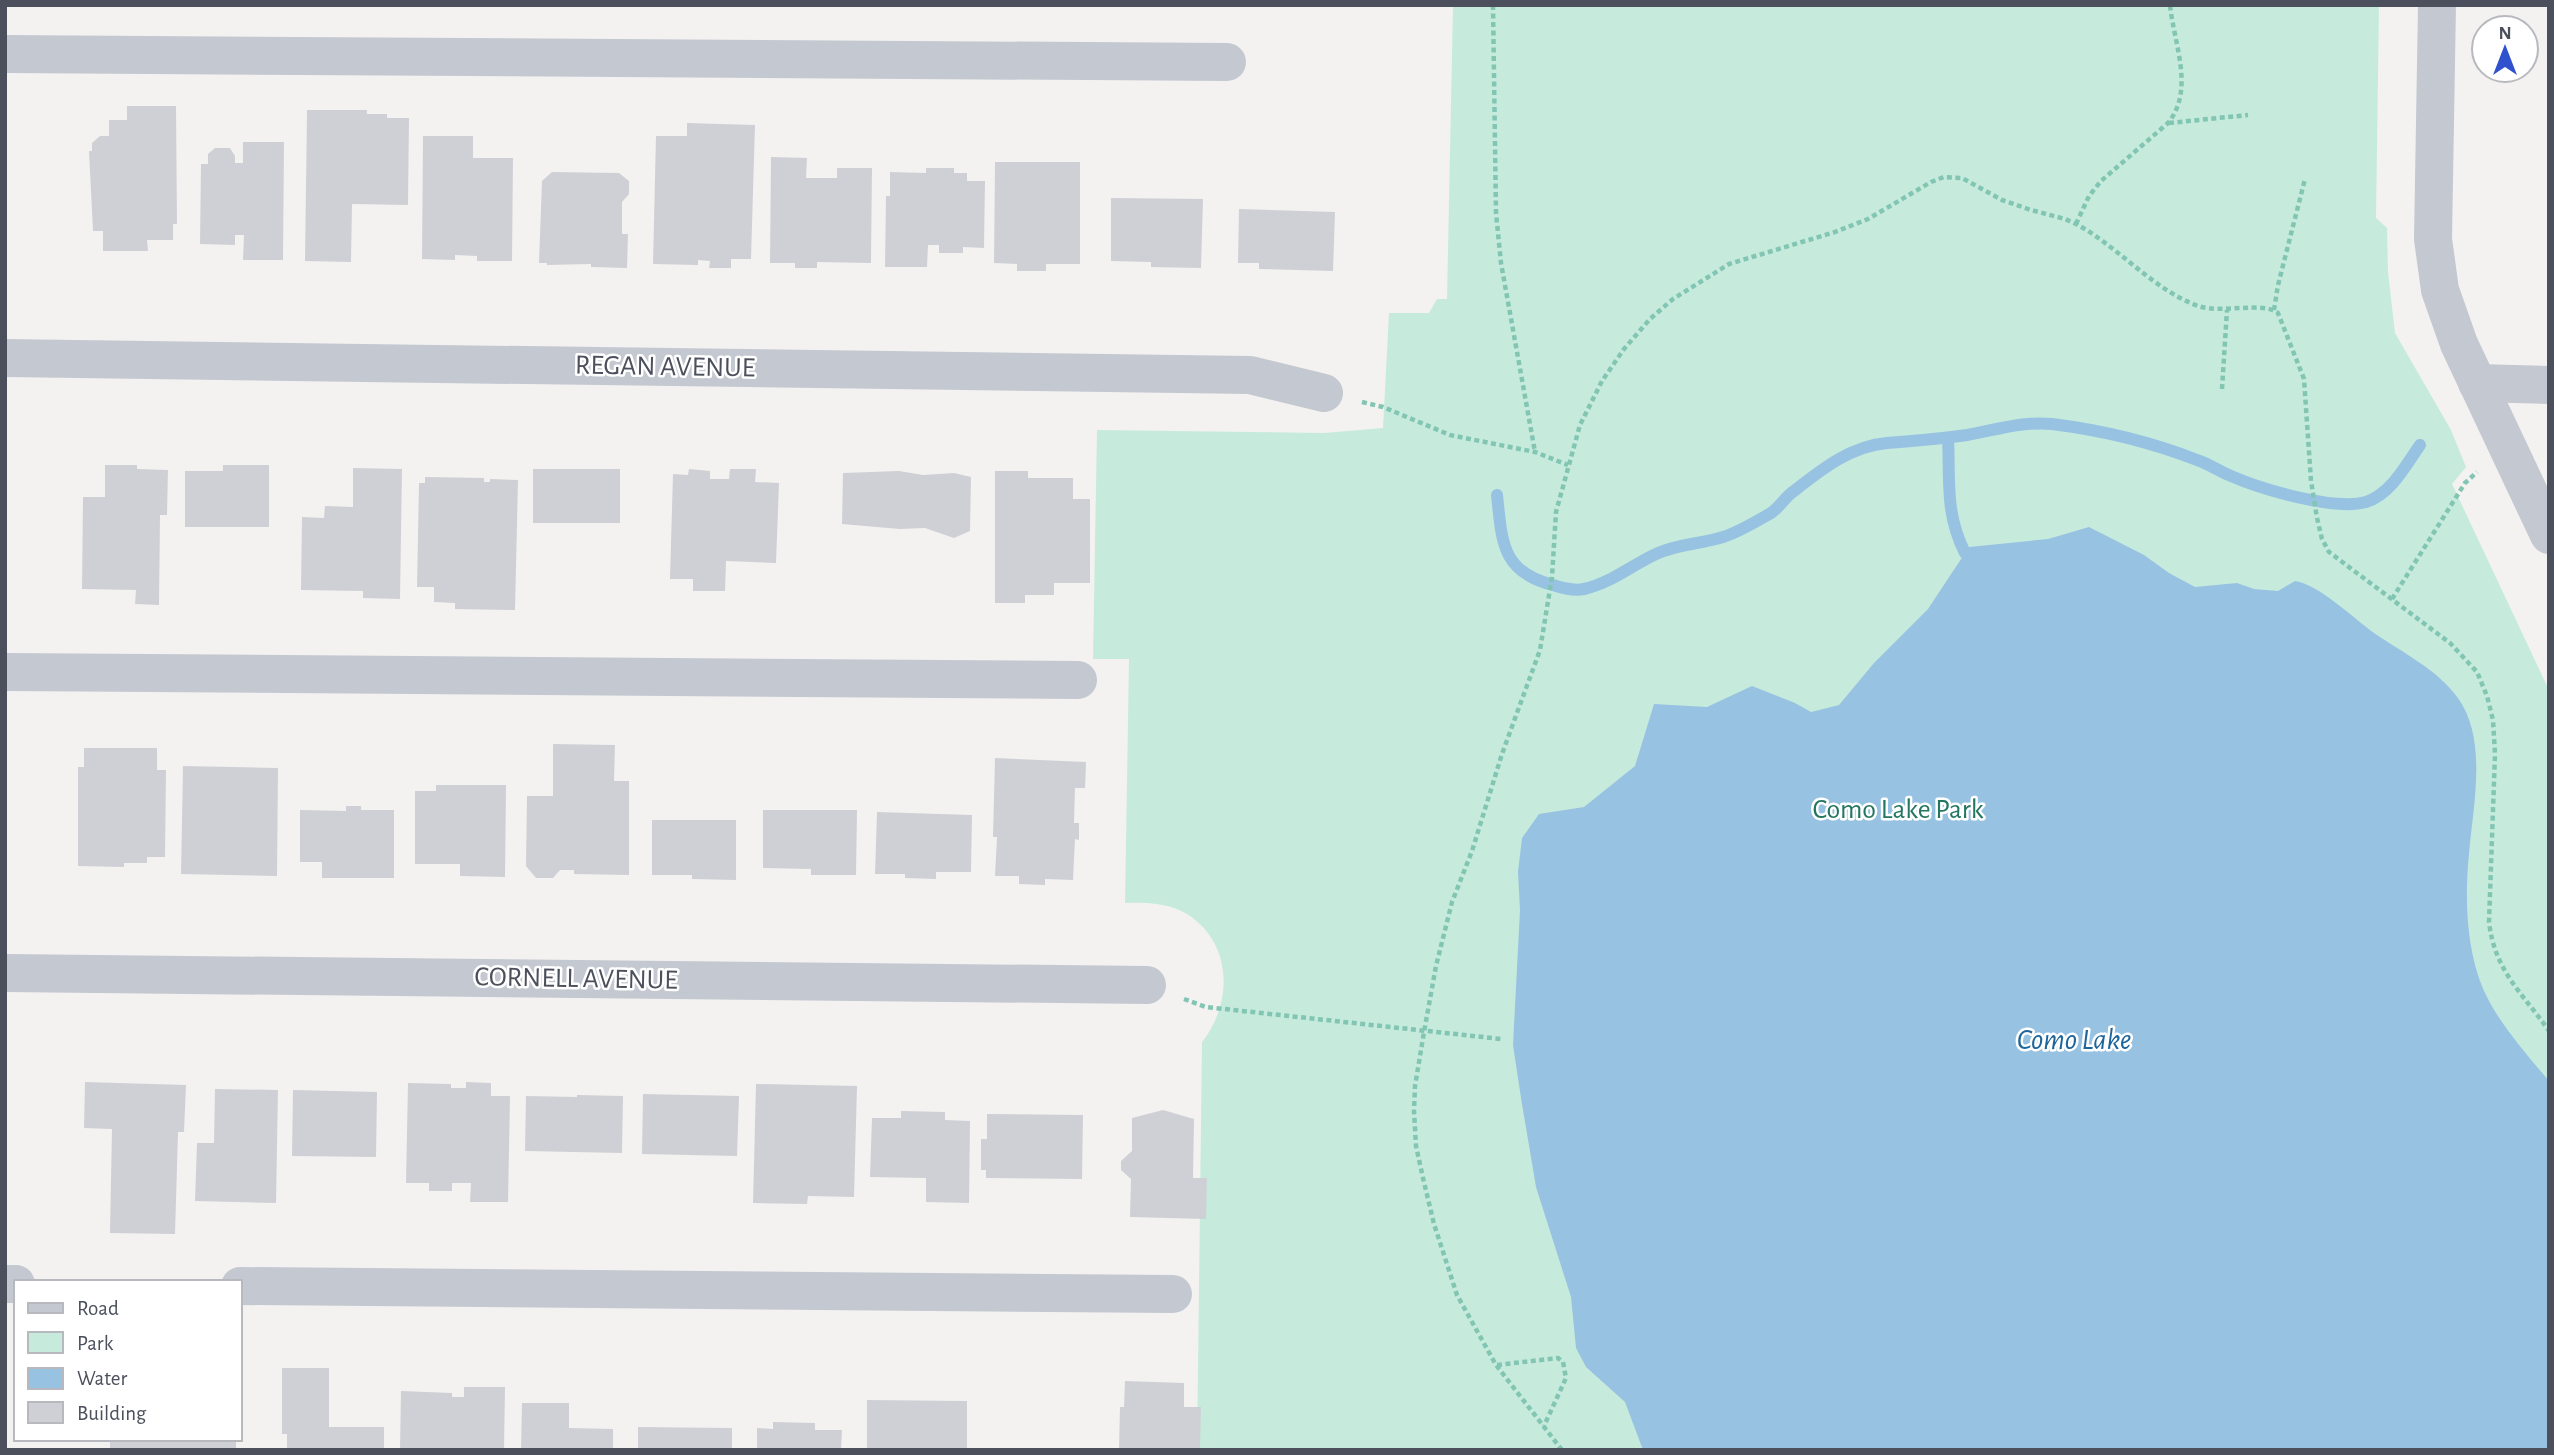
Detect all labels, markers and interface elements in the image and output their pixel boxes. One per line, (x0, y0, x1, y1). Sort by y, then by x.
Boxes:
north arrow (2470, 14, 2540, 84)
text: N (2498, 24, 2512, 43)
street label: REGAN AVENUE (575, 351, 755, 383)
park label: Como Lake Park (1813, 796, 1984, 824)
street label: CORNELL AVENUE (474, 963, 678, 995)
water label: Como Lake (2017, 1025, 2131, 1055)
legend (14, 1280, 242, 1441)
text: Road (77, 1298, 119, 1319)
text: Park (77, 1333, 114, 1354)
text: Water (77, 1368, 127, 1389)
text: Building (77, 1403, 147, 1424)

